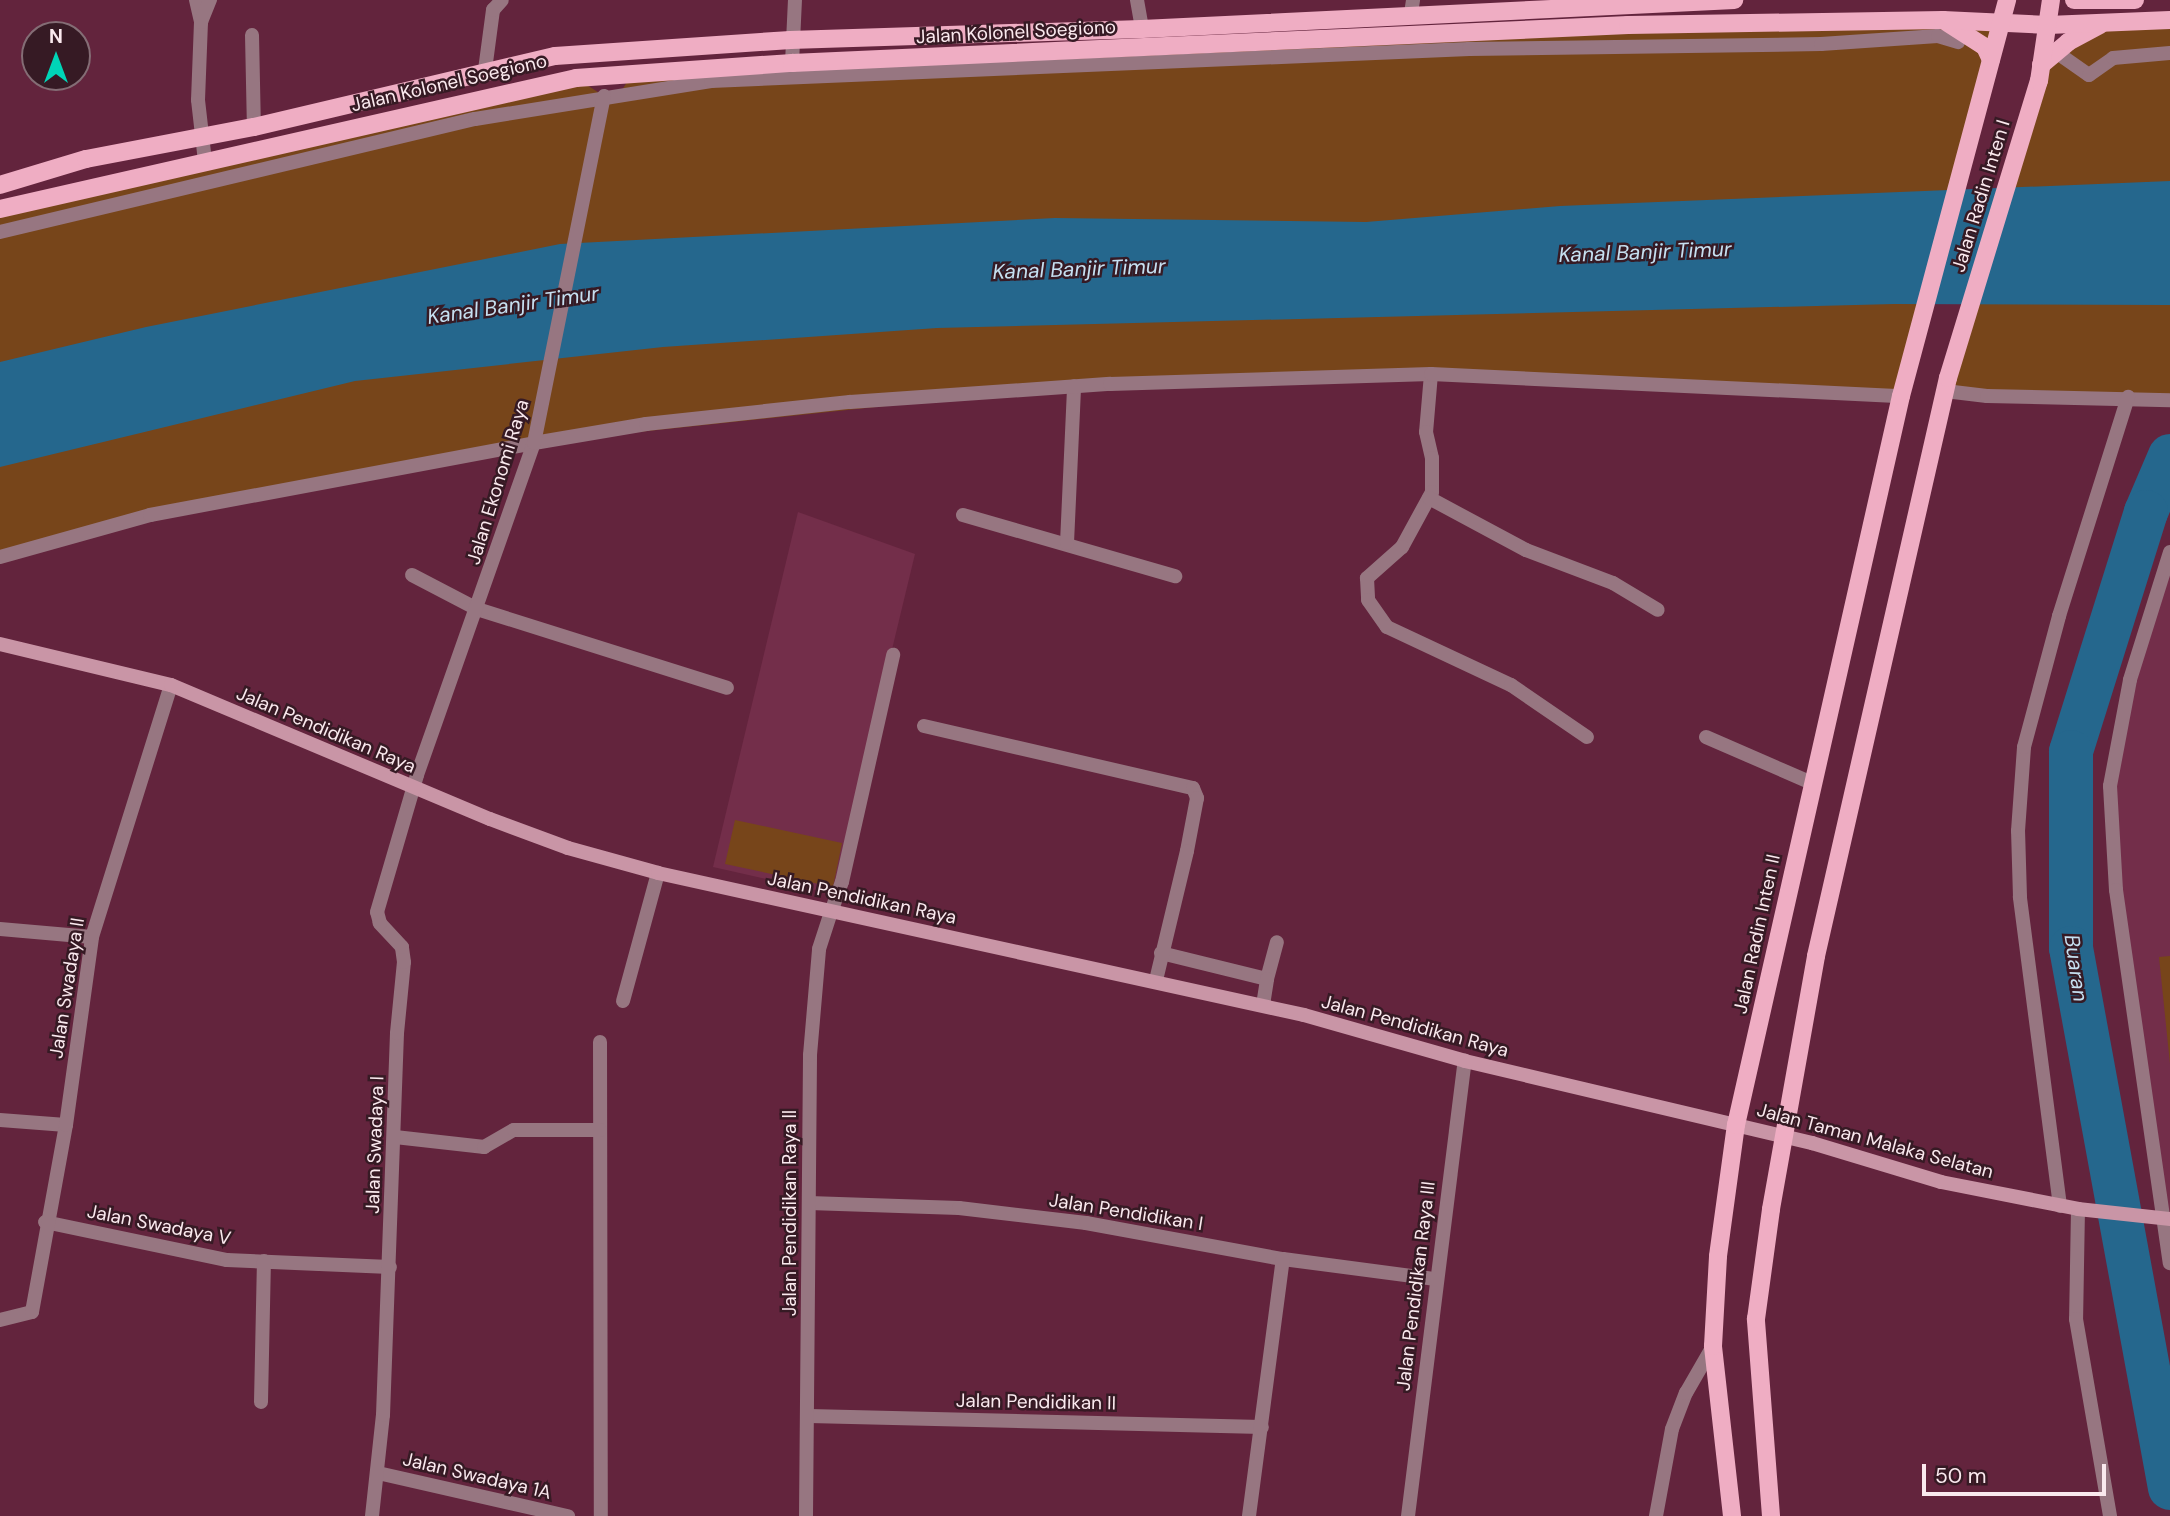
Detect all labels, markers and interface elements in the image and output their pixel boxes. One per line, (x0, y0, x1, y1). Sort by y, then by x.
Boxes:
street label: Jalan Kolonel Soegiono (915, 15, 1117, 49)
north arrow (21, 21, 91, 91)
text: N (49, 24, 63, 49)
street label: Jalan Kolonel Soegiono (349, 49, 549, 117)
street label: Jalan Radin Inten I (1947, 117, 2015, 275)
water label: Kanal Banjir Timur (1558, 236, 1732, 268)
water label: Kanal Banjir Timur (992, 253, 1166, 285)
water label: Kanal Banjir Timur (425, 280, 601, 330)
street label: Jalan Ekonomi Raya (462, 397, 534, 567)
street label: Jalan Pendidikan Raya (233, 682, 419, 778)
street label: Jalan Radin Inten II (1729, 852, 1785, 1016)
street label: Jalan Pendidikan Raya (765, 867, 959, 929)
street label: Jalan Swadaya II (45, 916, 89, 1060)
water label: Buaran (2059, 933, 2093, 1003)
street label: Jalan Pendidikan Raya (1319, 990, 1511, 1062)
street label: Jalan Swadaya I (361, 1076, 389, 1214)
street label: Jalan Taman Malaka Selatan (1754, 1098, 1996, 1184)
street label: Jalan Pendidikan Raya II (779, 1110, 801, 1316)
street label: Jalan Pendidikan Raya III (1392, 1180, 1440, 1392)
street label: Jalan Pendidikan I (1047, 1189, 1205, 1235)
street label: Jalan Swadaya V (85, 1200, 233, 1250)
street label: Jalan Pendidikan II (956, 1389, 1116, 1415)
street label: Jalan Swadaya 1A (400, 1448, 554, 1504)
scale bar (1925, 1450, 2109, 1494)
text: 50 m (1935, 1462, 1986, 1490)

